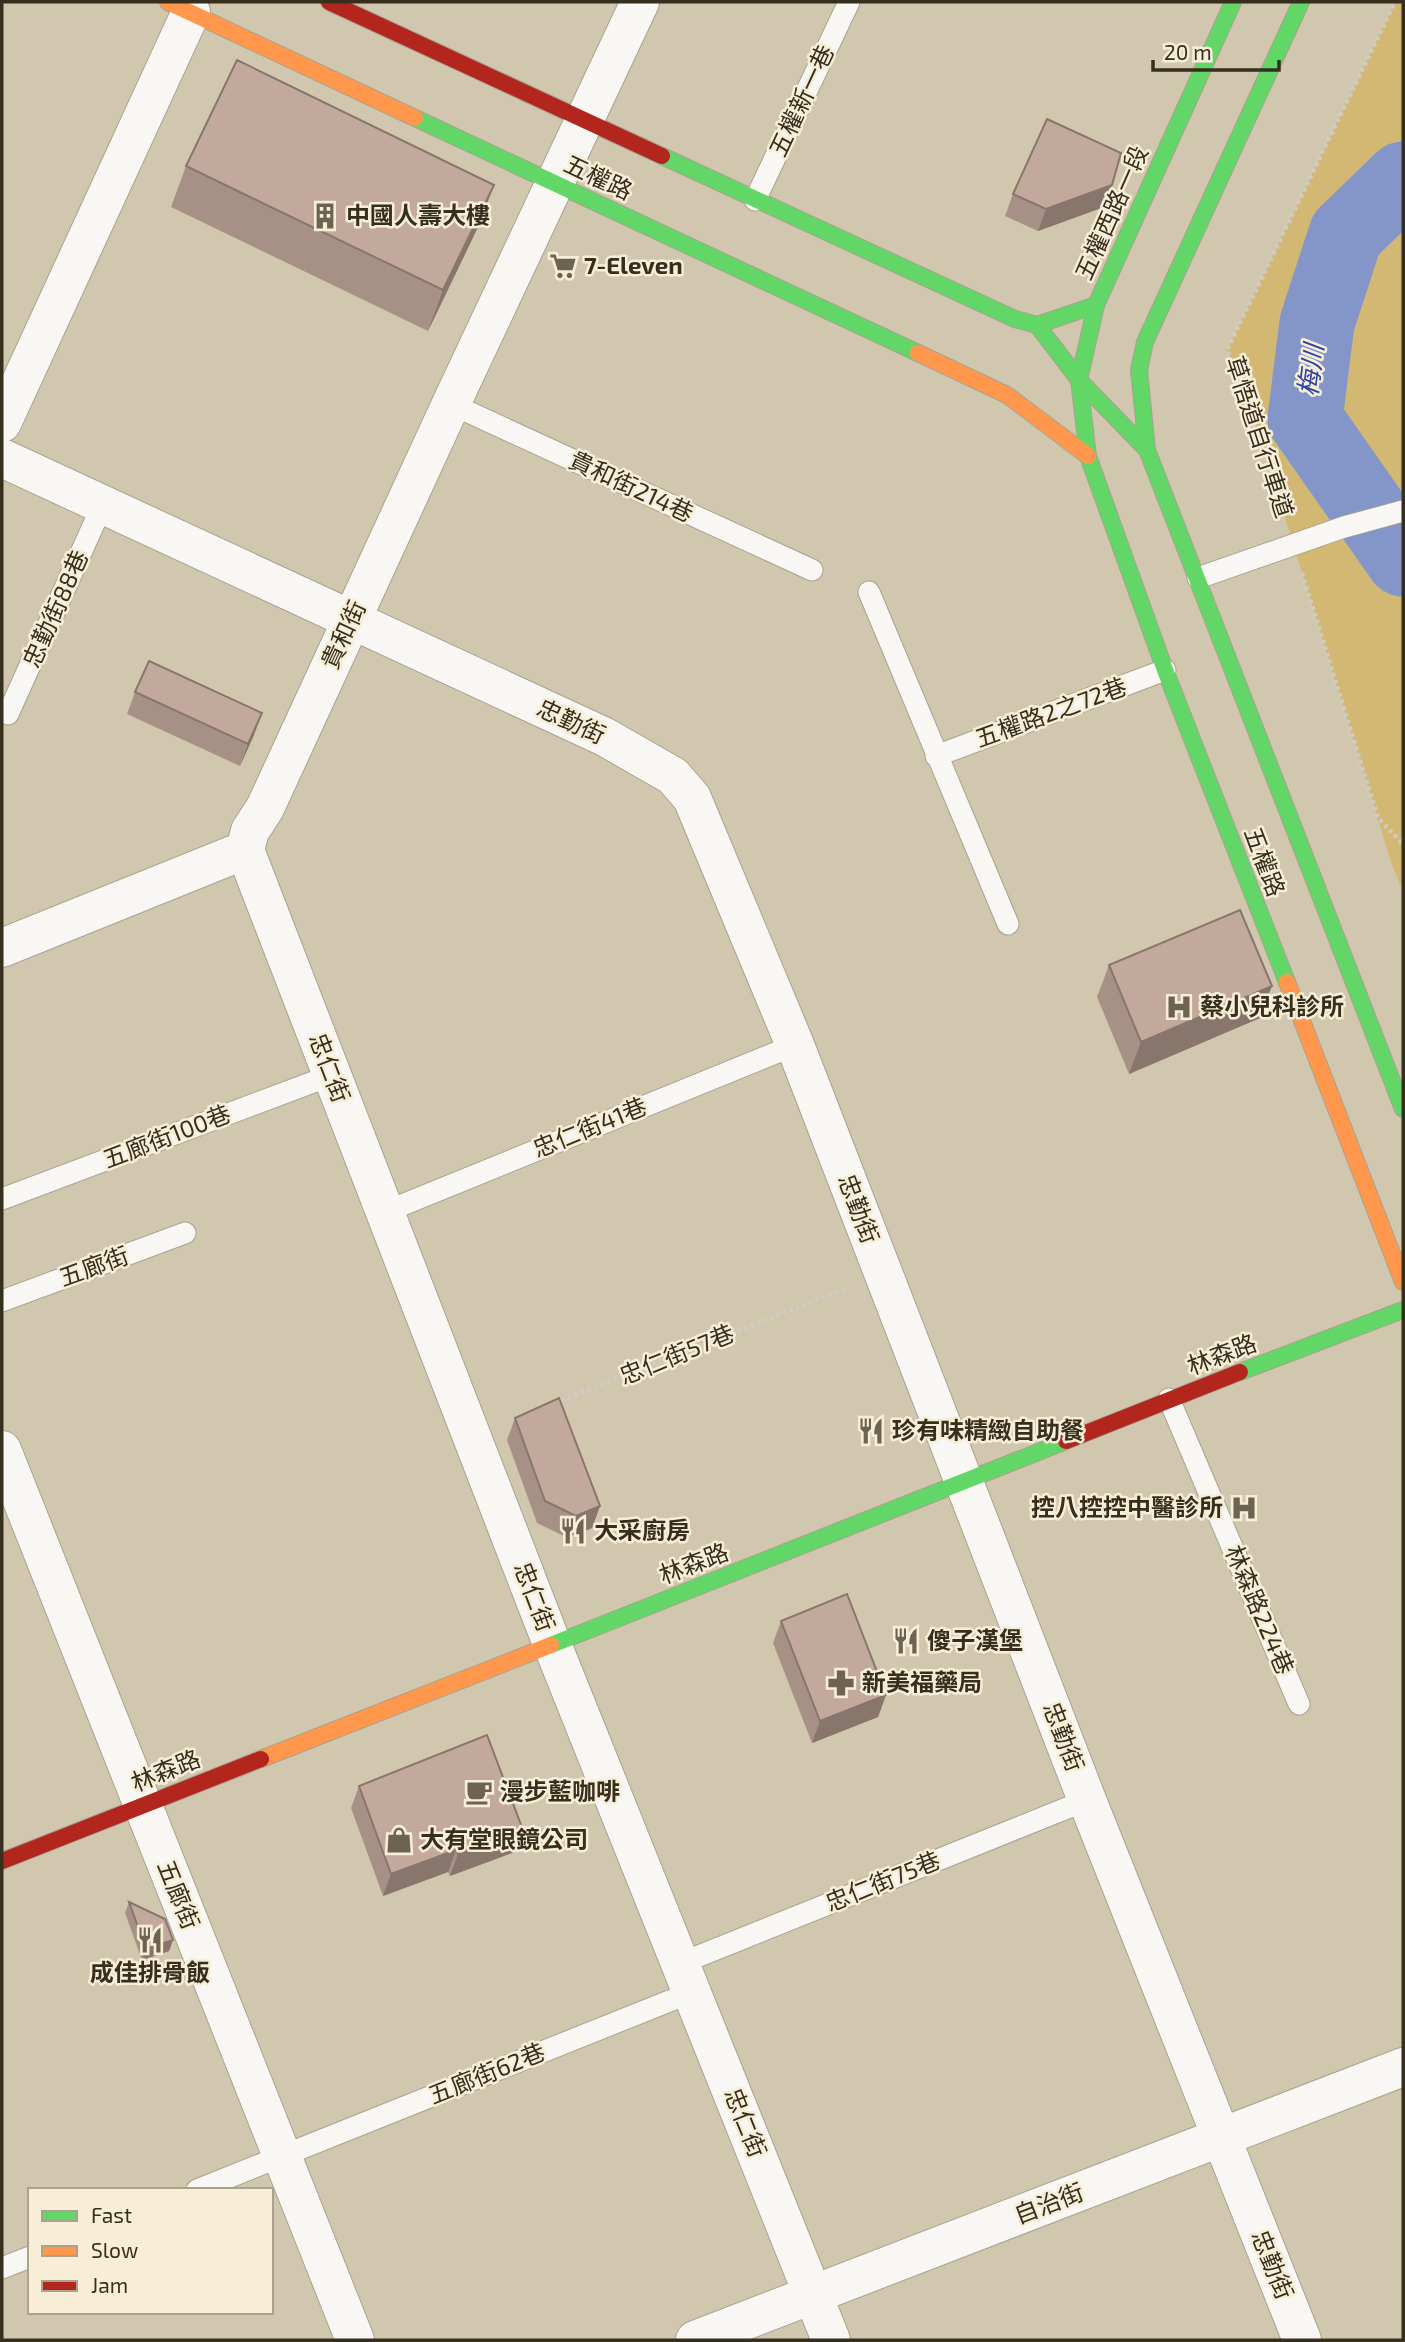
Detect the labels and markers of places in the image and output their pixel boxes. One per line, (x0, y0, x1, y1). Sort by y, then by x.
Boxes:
place label: 中國人壽大樓 (346, 200, 490, 229)
building icon: 中國人壽大樓 (310, 201, 340, 231)
place label: 7-Eleven (584, 250, 683, 279)
supermarket icon: 7-Eleven (548, 251, 578, 281)
place label: 蔡小兒科診所 (1200, 991, 1344, 1020)
hospital icon: 蔡小兒科診所 (1164, 992, 1194, 1022)
place label: 珍有味精緻自助餐 (892, 1415, 1084, 1444)
restaurant icon: 珍有味精緻自助餐 (856, 1416, 886, 1446)
place label: 控八控控中醫診所 (1031, 1492, 1223, 1521)
hospital icon: 控八控控中醫診所 (1229, 1493, 1259, 1523)
place label: 大采廚房 (594, 1515, 690, 1544)
restaurant icon: 大采廚房 (558, 1516, 588, 1546)
place label: 傻子漢堡 (927, 1625, 1023, 1654)
restaurant icon: 傻子漢堡 (891, 1626, 921, 1656)
place label: 新美福藥局 (862, 1667, 982, 1696)
pharmacy icon: 新美福藥局 (826, 1668, 856, 1698)
place label: 漫步藍咖啡 (500, 1776, 620, 1805)
cafe icon: 漫步藍咖啡 (464, 1777, 494, 1807)
place label: 大有堂眼鏡公司 (420, 1824, 588, 1853)
shop icon: 大有堂眼鏡公司 (384, 1825, 414, 1855)
restaurant icon: 成佳排骨飯 (135, 1925, 165, 1955)
place label: 成佳排骨飯 (90, 1957, 210, 1986)

